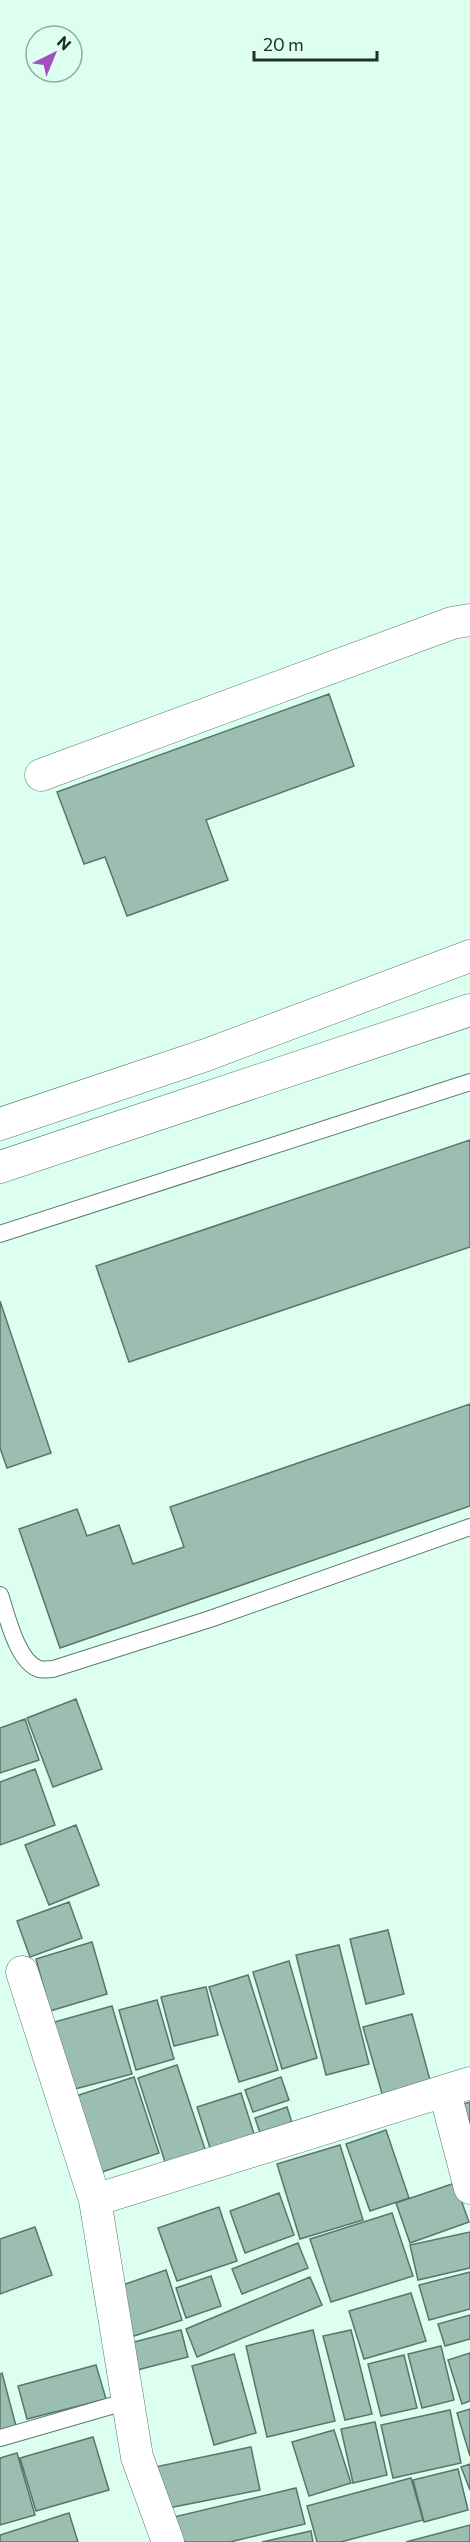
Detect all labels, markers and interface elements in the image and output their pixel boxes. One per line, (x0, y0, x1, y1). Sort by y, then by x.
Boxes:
north arrow (24, 24, 84, 84)
scale bar (254, 24, 377, 62)
text: N (54, 32, 75, 54)
text: 20 m (263, 33, 304, 55)

